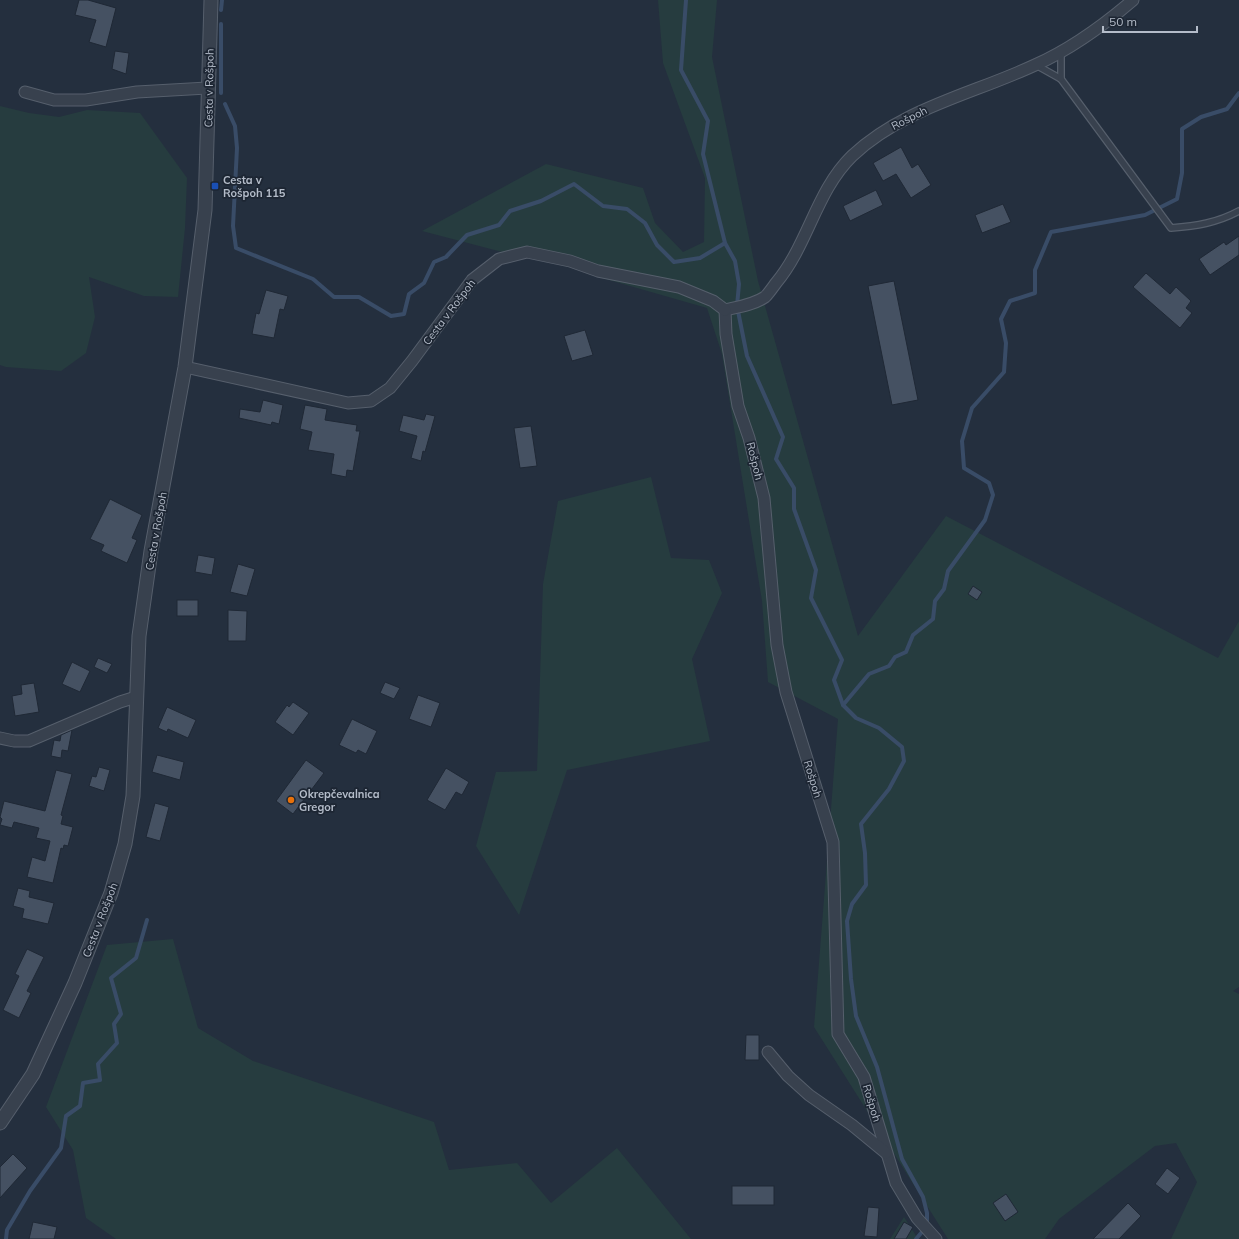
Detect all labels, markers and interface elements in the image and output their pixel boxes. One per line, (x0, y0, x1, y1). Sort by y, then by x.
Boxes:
scale bar (1103, 8, 1197, 34)
text: 50 m (1109, 14, 1137, 29)
street label: Cesta v Rošpoh (201, 48, 217, 128)
street label: Rošpoh (889, 103, 929, 133)
place label: Cesta v Rošpoh 115 (223, 173, 286, 200)
marker: Cesta v Rošpoh 115 (210, 181, 220, 191)
street label: Cesta v Rošpoh (420, 276, 478, 348)
street label: Rošpoh (744, 441, 766, 481)
street label: Cesta v Rošpoh (142, 491, 170, 571)
street label: Rošpoh (801, 759, 825, 799)
place label: Okrepčevalnica Gregor (299, 787, 380, 814)
marker: Okrepčevalnica Gregor (286, 795, 296, 805)
street label: Cesta v Rošpoh (79, 881, 121, 959)
street label: Rošpoh (860, 1083, 884, 1123)

